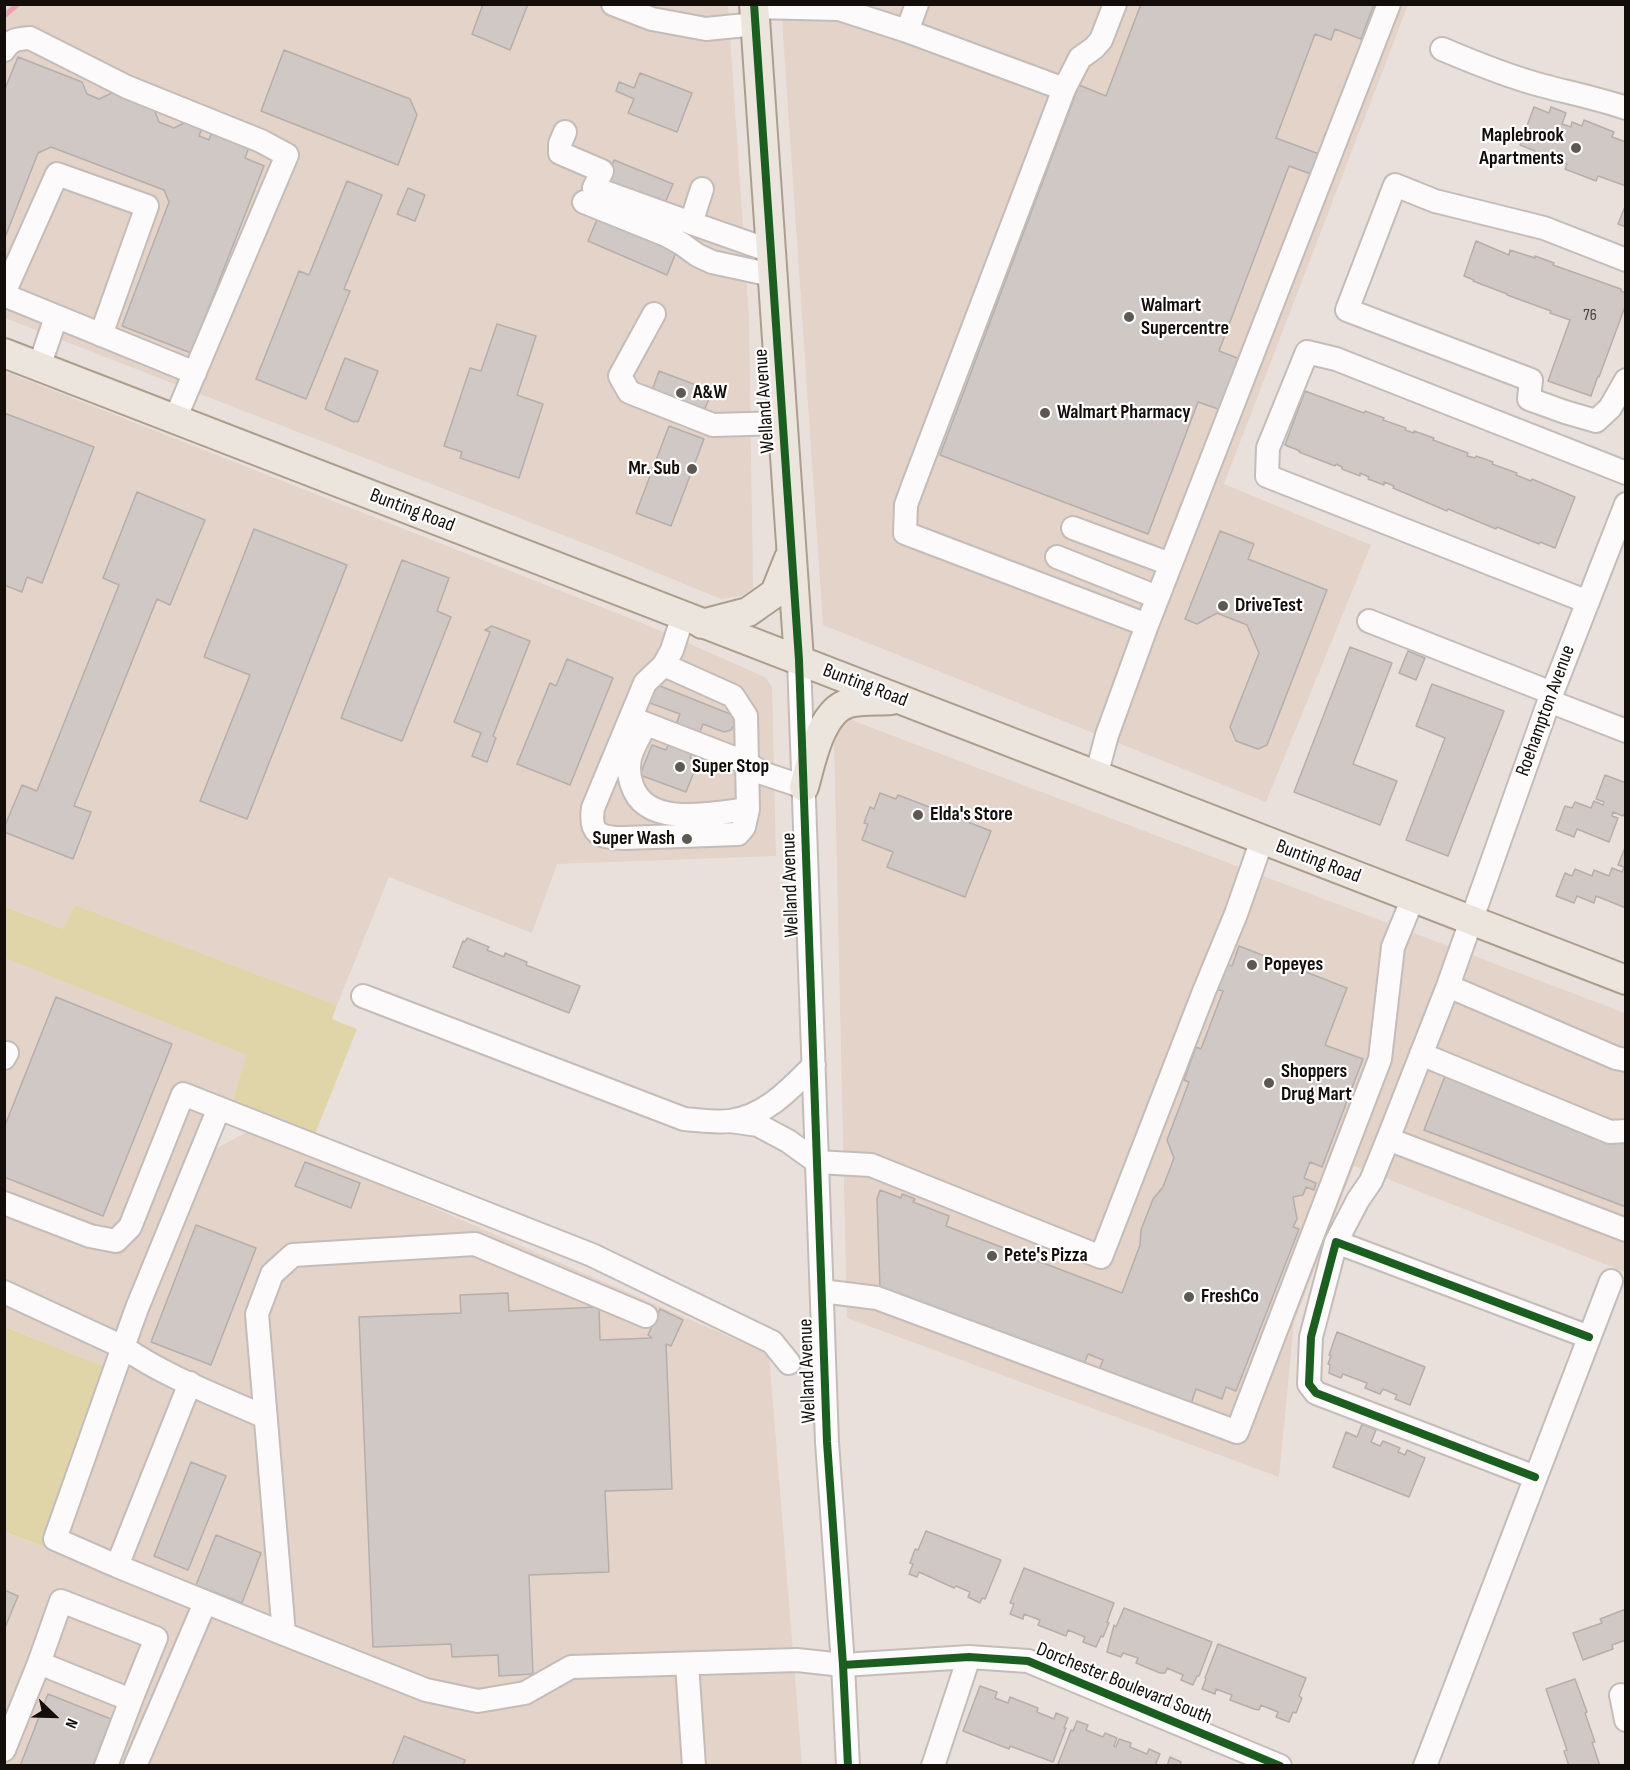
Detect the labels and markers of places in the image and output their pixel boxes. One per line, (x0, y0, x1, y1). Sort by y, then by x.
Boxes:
place label: Maplebrook Apartments (1479, 124, 1564, 171)
marker: Maplebrook Apartments (1569, 141, 1583, 155)
place label: Walmart Supercentre (1141, 294, 1229, 341)
marker: Walmart Supercentre (1122, 310, 1136, 324)
place label: A&W (693, 381, 727, 405)
marker: A&W (674, 386, 688, 400)
place label: Walmart Pharmacy (1057, 401, 1191, 425)
marker: Walmart Pharmacy (1038, 406, 1052, 420)
place label: Mr. Sub (628, 457, 680, 481)
marker: Mr. Sub (685, 462, 699, 476)
place label: DriveTest (1235, 594, 1303, 618)
marker: DriveTest (1216, 599, 1230, 613)
place label: Super Stop (692, 755, 769, 779)
marker: Super Stop (673, 760, 687, 774)
place label: Elda's Store (930, 803, 1013, 827)
marker: Elda's Store (911, 808, 925, 822)
place label: Super Wash (593, 827, 675, 851)
marker: Super Wash (680, 832, 694, 846)
place label: Popeyes (1264, 953, 1323, 977)
marker: Popeyes (1245, 958, 1259, 972)
place label: Shoppers Drug Mart (1281, 1060, 1352, 1107)
marker: Shoppers Drug Mart (1262, 1076, 1276, 1090)
place label: Pete's Pizza (1004, 1244, 1088, 1268)
marker: Pete's Pizza (985, 1249, 999, 1263)
place label: FreshCo (1201, 1285, 1259, 1309)
marker: FreshCo (1182, 1290, 1196, 1304)

